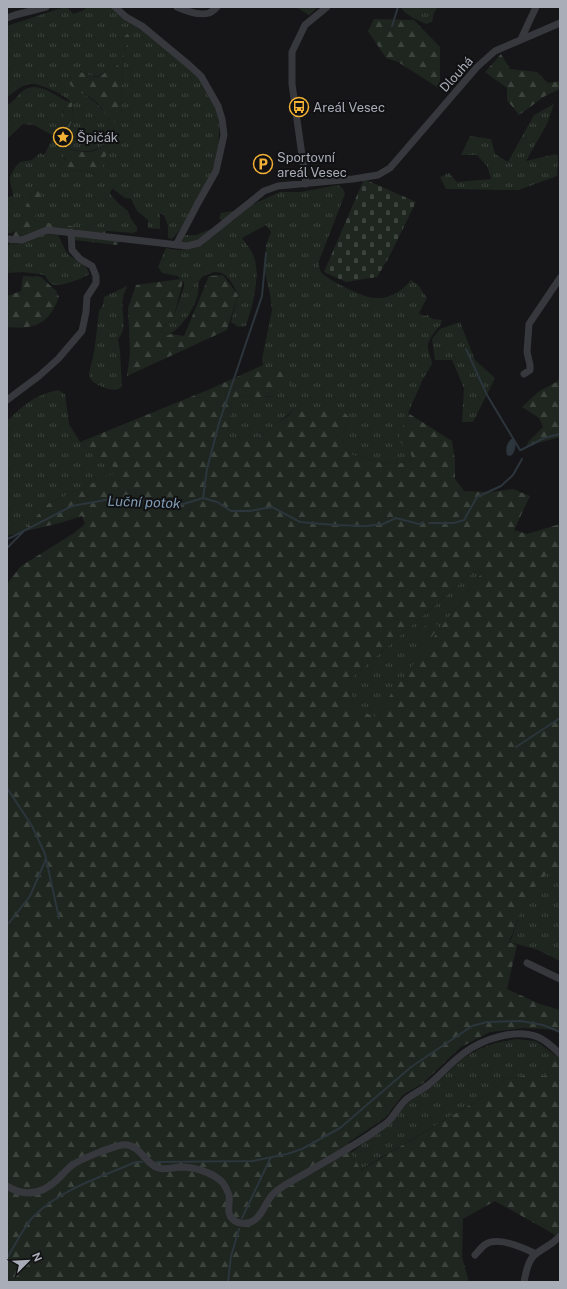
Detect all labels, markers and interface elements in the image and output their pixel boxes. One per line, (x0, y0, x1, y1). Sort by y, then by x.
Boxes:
street label: Dlouhá (437, 54, 476, 95)
bus stop icon: Areál Vesec (288, 96, 310, 118)
place label: Areál Vesec (313, 100, 385, 115)
place icon: Špičák (52, 126, 74, 148)
place label: Špičák (77, 130, 118, 145)
place label: Sportovní areál Vesec (277, 150, 347, 180)
parking icon: Sportovní areál Vesec (252, 153, 274, 175)
water label: Luční potok (107, 493, 181, 511)
north arrow (8, 1241, 48, 1281)
text: N (30, 1251, 44, 1263)

